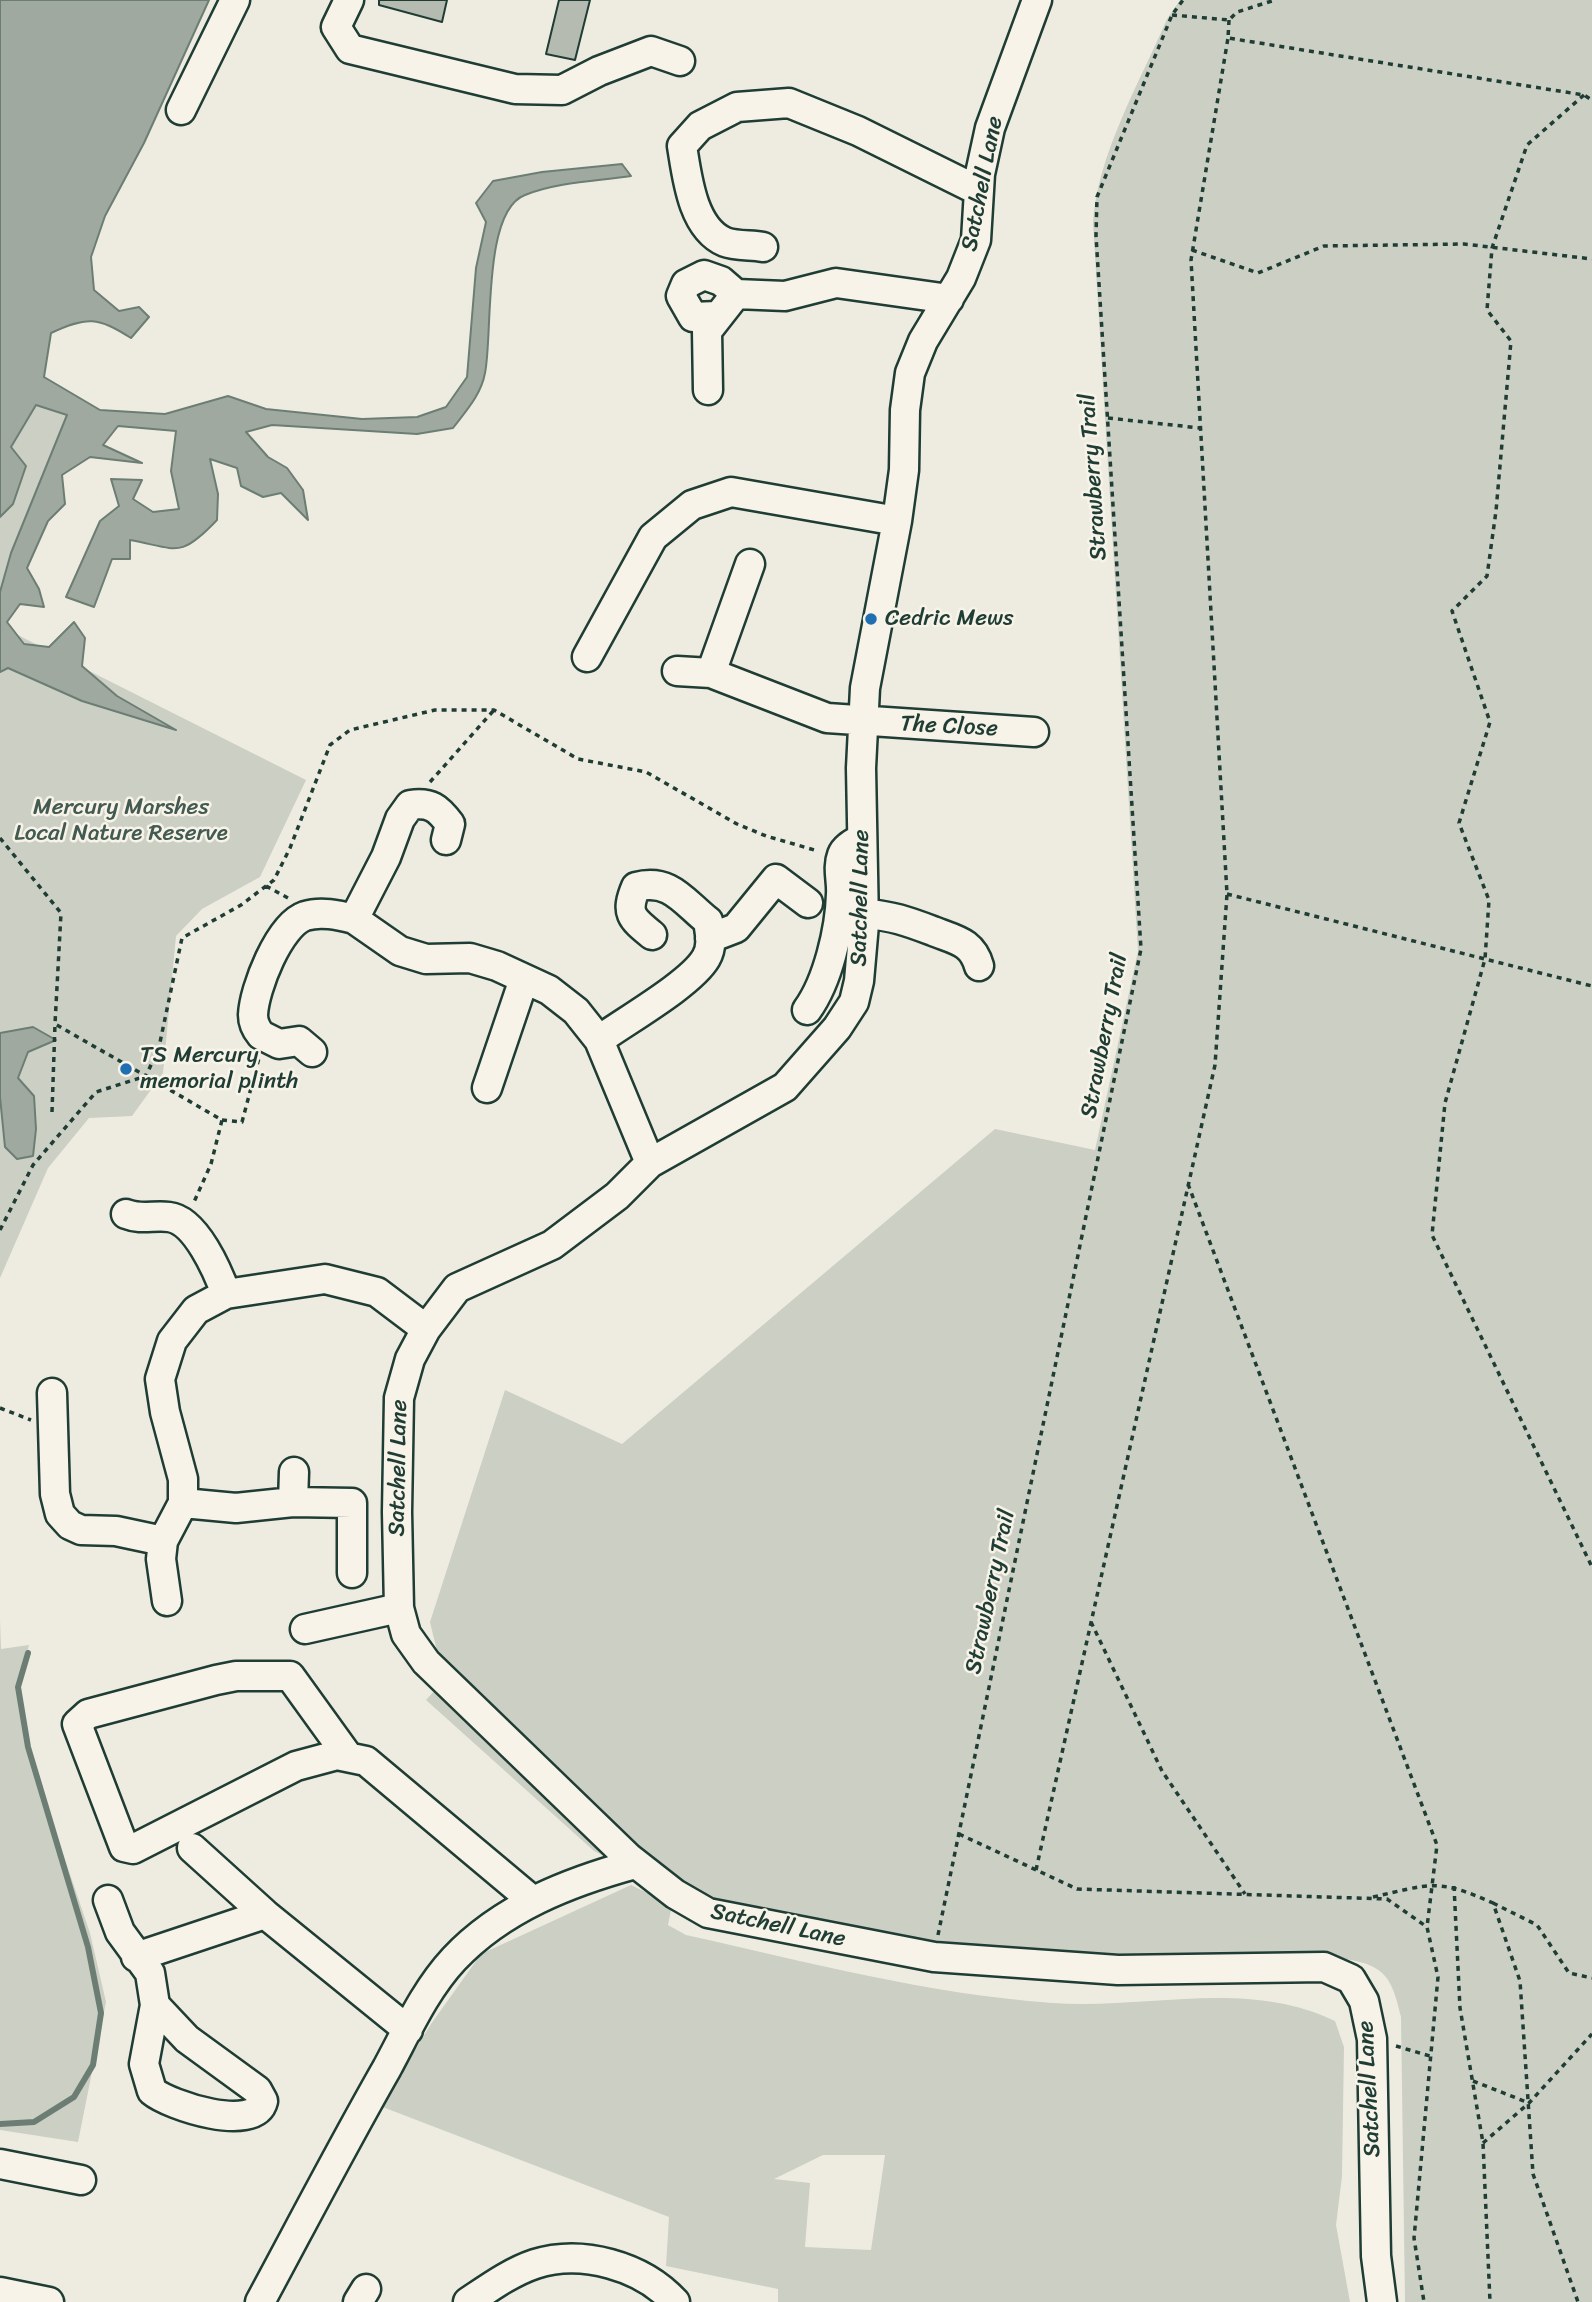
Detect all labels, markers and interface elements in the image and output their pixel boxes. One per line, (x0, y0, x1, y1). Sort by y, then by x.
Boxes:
street label: Satchell Lane (956, 114, 1010, 254)
street label: Strawberry Trail (1074, 393, 1114, 561)
place label: Cedric Mews (885, 605, 1014, 633)
marker: Cedric Mews (863, 611, 879, 627)
street label: The Close (900, 711, 998, 743)
park label: Mercury Marshes Local Nature Reserve (14, 794, 228, 848)
street label: Satchell Lane (846, 829, 876, 967)
street label: Strawberry Trail (1076, 951, 1134, 1121)
place label: TS Mercury memorial plinth (140, 1042, 298, 1096)
marker: TS Mercury memorial plinth (118, 1061, 134, 1077)
street label: Satchell Lane (384, 1399, 414, 1537)
street label: Strawberry Trail (960, 1507, 1022, 1677)
street label: Satchell Lane (708, 1898, 848, 1954)
street label: Satchell Lane (1353, 2020, 1387, 2158)

